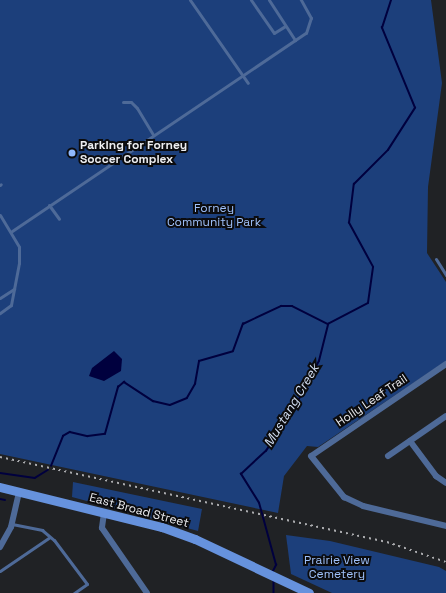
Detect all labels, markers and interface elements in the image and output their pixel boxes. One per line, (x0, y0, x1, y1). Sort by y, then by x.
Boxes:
place label: Parking for Forney Soccer Complex (80, 139, 187, 167)
marker: Parking for Forney Soccer Complex (67, 148, 77, 158)
park label: Forney Community Park (167, 202, 261, 230)
water label: Mustang Creek (261, 362, 323, 450)
street label: Holly Leaf Trail (333, 372, 411, 430)
street label: East Broad Street (88, 491, 190, 531)
park label: Prairie View Cemetery (304, 554, 370, 582)

